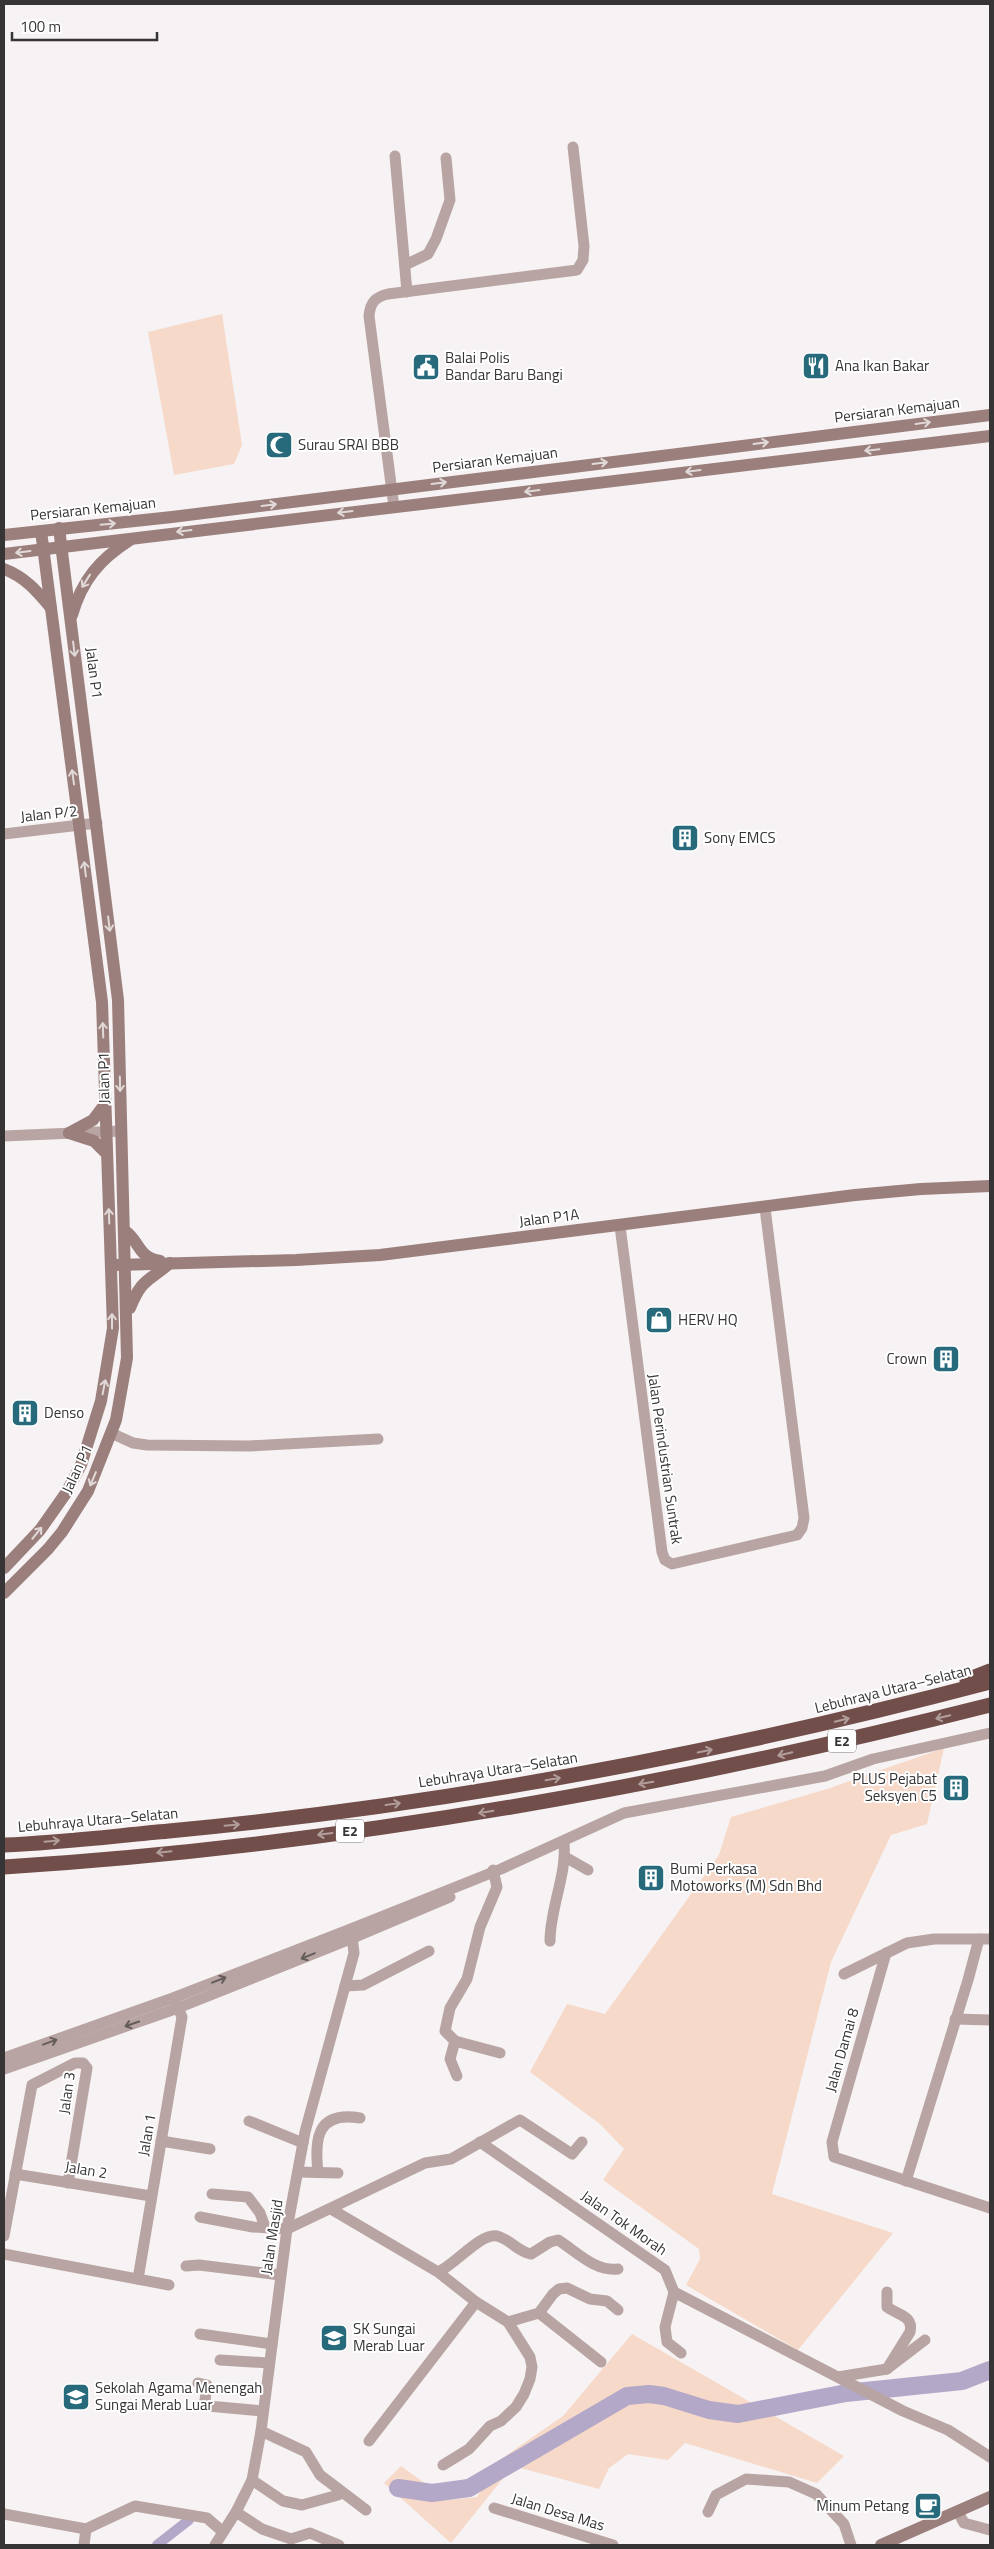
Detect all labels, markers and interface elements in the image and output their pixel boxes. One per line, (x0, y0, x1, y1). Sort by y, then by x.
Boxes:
scale bar (12, 10, 158, 42)
text: 100 m (20, 15, 61, 38)
place label: Balai Polis Bandar Baru Bangi (445, 346, 563, 386)
restaurant icon: Ana Ikan Bakar (801, 351, 831, 381)
public building icon: Balai Polis Bandar Baru Bangi (411, 352, 441, 382)
place label: Ana Ikan Bakar (835, 354, 929, 377)
street label: Persiaran Kemajuan (833, 390, 961, 429)
one-way arrow (914, 418, 930, 428)
mosque icon: Surau SRAI BBB (264, 430, 294, 460)
place label: Surau SRAI BBB (298, 433, 399, 456)
one-way arrow (753, 438, 769, 448)
street label: Persiaran Kemajuan (431, 440, 559, 479)
one-way arrow (865, 445, 881, 455)
one-way arrow (592, 458, 608, 468)
one-way arrow (686, 466, 702, 476)
one-way arrow (430, 478, 446, 488)
one-way arrow (525, 486, 541, 496)
street label: Persiaran Kemajuan (29, 490, 157, 527)
one-way arrow (261, 499, 277, 509)
one-way arrow (338, 507, 354, 517)
one-way arrow (99, 519, 115, 529)
one-way arrow (176, 526, 192, 536)
one-way arrow (16, 547, 32, 557)
one-way arrow (81, 574, 91, 588)
one-way arrow (70, 641, 80, 657)
street label: Jalan P1 (80, 646, 109, 700)
one-way arrow (68, 769, 78, 785)
street label: Jalan P/2 (19, 799, 79, 828)
building icon: Sony EMCS (670, 823, 700, 853)
place label: Sony EMCS (704, 826, 776, 849)
one-way arrow (80, 861, 90, 877)
one-way arrow (104, 915, 114, 931)
one-way arrow (98, 1022, 108, 1038)
street label: Jalan P1 (92, 1052, 115, 1104)
one-way arrow (116, 1076, 125, 1092)
street label: Jalan P1A (518, 1202, 580, 1233)
one-way arrow (104, 1208, 114, 1224)
shop icon: HERV HQ (644, 1305, 674, 1335)
place label: HERV HQ (678, 1308, 738, 1331)
one-way arrow (107, 1313, 117, 1330)
building icon: Crown (931, 1344, 961, 1374)
place label: Crown (887, 1347, 927, 1370)
street label: Jalan Perindustrian Suntrak (642, 1372, 689, 1546)
one-way arrow (99, 1379, 109, 1395)
building icon: Denso (10, 1398, 40, 1428)
place label: Denso (44, 1401, 84, 1424)
street label: Jalan P1 (55, 1441, 98, 1497)
one-way arrow (87, 1471, 96, 1486)
one-way arrow (32, 1527, 43, 1540)
street label: Lebuhraya Utara–Selatan (812, 1658, 974, 1719)
one-way arrow (935, 1713, 951, 1722)
one-way arrow (833, 1715, 849, 1724)
road number: E2 (828, 1730, 856, 1752)
one-way arrow (696, 1745, 712, 1755)
street label: Lebuhraya Utara–Selatan (417, 1746, 579, 1793)
one-way arrow (777, 1750, 793, 1759)
place label: PLUS Pejabat Seksyen C5 (852, 1767, 938, 1807)
one-way arrow (545, 1773, 561, 1783)
building icon: PLUS Pejabat Seksyen C5 (941, 1773, 971, 1803)
one-way arrow (639, 1778, 655, 1788)
one-way arrow (384, 1799, 400, 1809)
street label: Lebuhraya Utara–Selatan (17, 1801, 179, 1838)
one-way arrow (479, 1807, 495, 1817)
one-way arrow (223, 1820, 239, 1830)
road number: E2 (336, 1820, 364, 1842)
one-way arrow (318, 1829, 334, 1839)
one-way arrow (44, 1837, 60, 1846)
one-way arrow (156, 1847, 172, 1857)
place label: Bumi Perkasa Motoworks (M) Sdn Bhd (670, 1857, 822, 1897)
building icon: Bumi Perkasa Motoworks (M) Sdn Bhd (636, 1863, 666, 1893)
one-way arrow (301, 1952, 316, 1961)
one-way arrow (211, 1975, 226, 1984)
street label: Jalan Damai 8 (819, 2005, 864, 2095)
one-way arrow (125, 2020, 140, 2029)
one-way arrow (41, 2037, 57, 2046)
street label: Jalan 3 (52, 2070, 81, 2116)
street label: Jalan 1 (131, 2112, 162, 2158)
street label: Jalan 2 (63, 2155, 109, 2184)
street label: Jalan Tok Morah (577, 2184, 672, 2261)
street label: Jalan Masjid (254, 2198, 289, 2276)
place label: SK Sungai Merab Luar (353, 2317, 425, 2357)
school or university icon: SK Sungai Merab Luar (319, 2323, 349, 2353)
place label: Sekolah Agama Menengah Sungai Merab Luar (95, 2376, 262, 2416)
school or university icon: Sekolah Agama Menengah Sungai Merab Luar (61, 2382, 91, 2412)
street label: Jalan Desa Mas (509, 2486, 608, 2537)
cafe icon: Minum Petang (913, 2491, 943, 2521)
place label: Minum Petang (816, 2494, 909, 2517)

